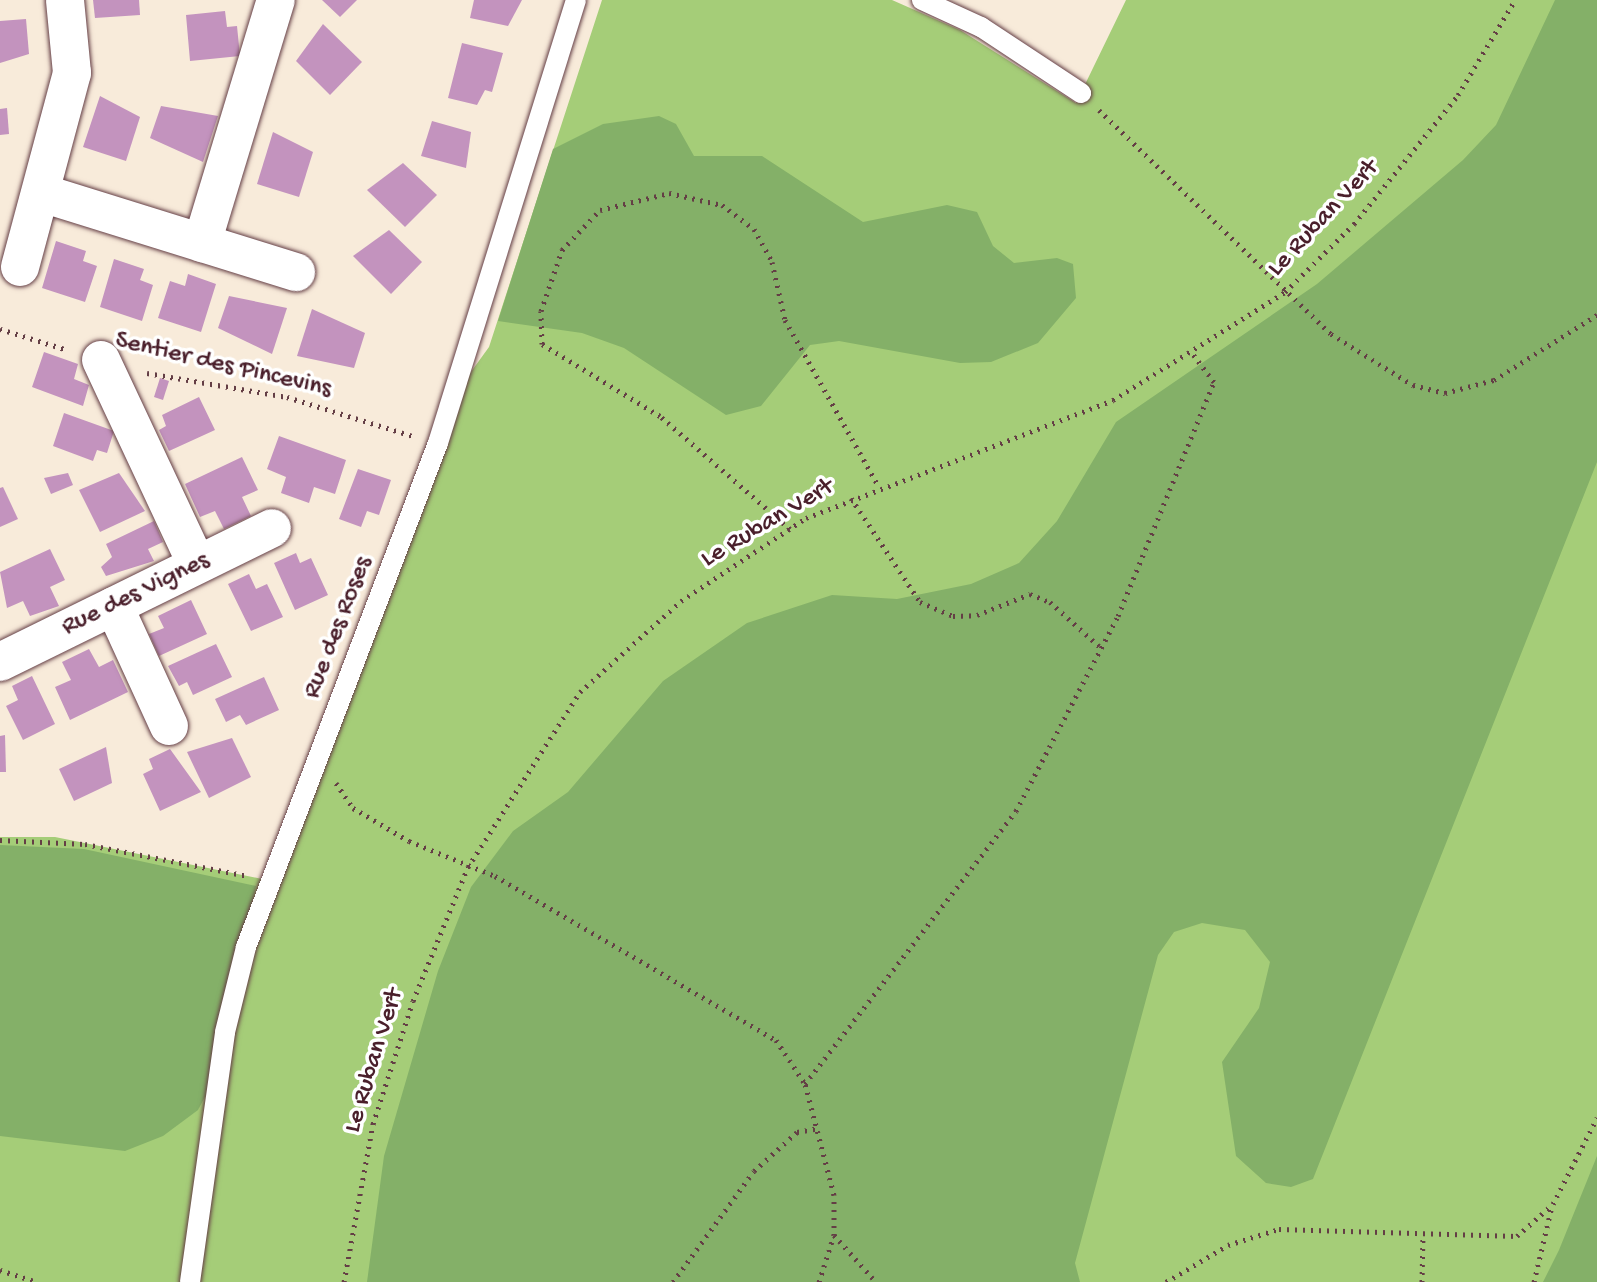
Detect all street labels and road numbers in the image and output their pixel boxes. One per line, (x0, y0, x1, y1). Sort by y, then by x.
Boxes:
street label: Le Ruban Vert (1262, 154, 1386, 284)
street label: Sentier des Pincevins (112, 326, 334, 406)
street label: Le Ruban Vert (696, 472, 840, 576)
street label: Rue des Vignes (57, 546, 215, 644)
street label: Rue des Roses (298, 553, 380, 703)
street label: Le Ruban Vert (338, 985, 412, 1137)

